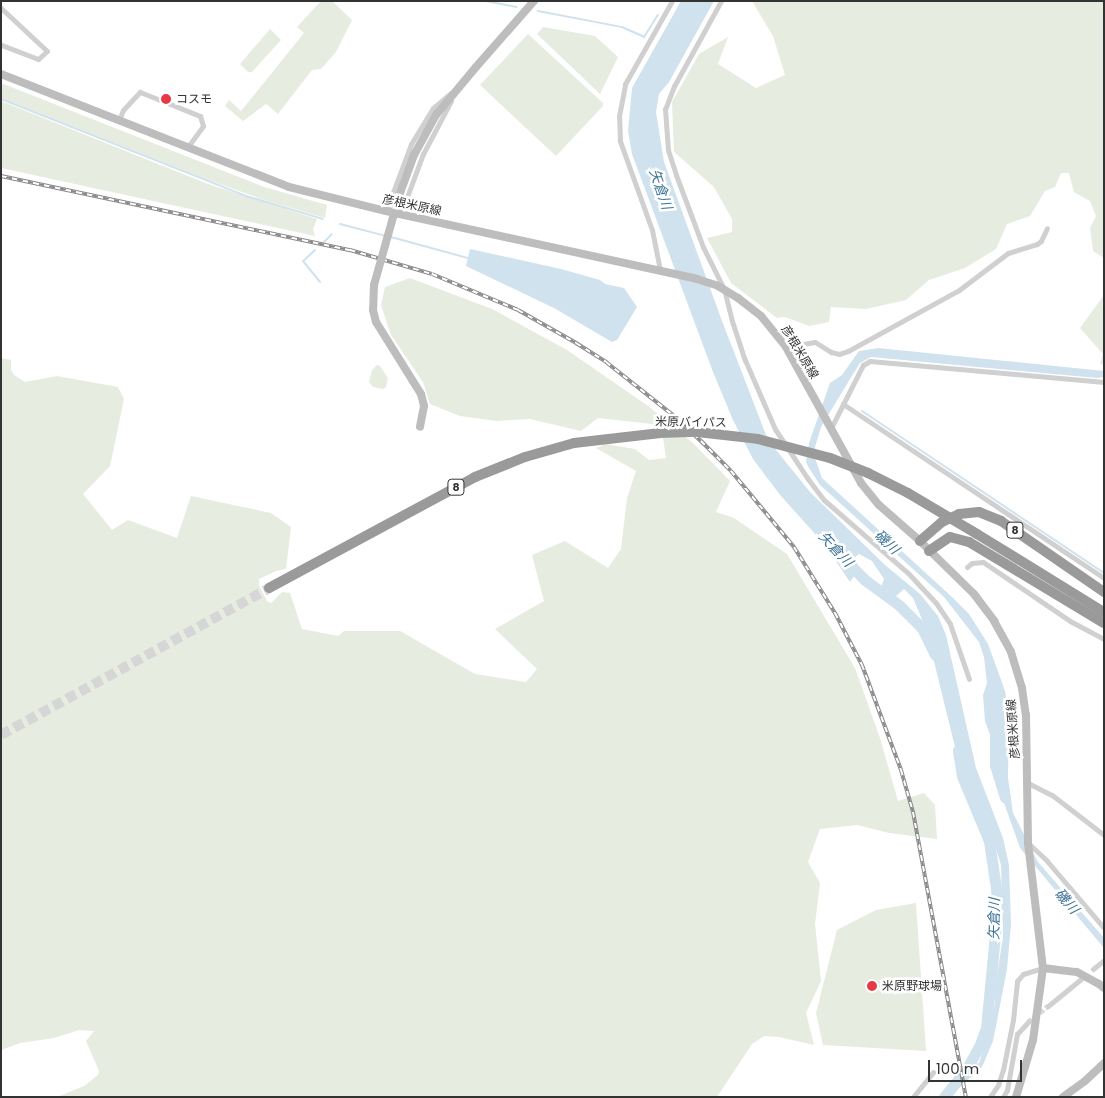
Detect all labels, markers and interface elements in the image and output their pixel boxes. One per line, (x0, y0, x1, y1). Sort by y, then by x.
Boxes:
place label: コスモ (176, 92, 212, 106)
marker: コスモ (160, 93, 172, 105)
water label: 矢倉川 (646, 166, 676, 212)
street label: 彦根米原線 (381, 192, 443, 218)
street label: 彦根米原線 (778, 323, 822, 381)
street label: 米原バイパス (655, 414, 727, 430)
road number: 8 (447, 478, 465, 496)
road number: 8 (1006, 522, 1024, 538)
water label: 磯川 (871, 526, 903, 558)
water label: 矢倉川 (816, 528, 856, 570)
street label: 彦根米原線 (1004, 699, 1022, 759)
water label: 磯川 (1051, 885, 1083, 917)
water label: 矢倉川 (985, 898, 1003, 940)
place label: 米原野球場 (882, 979, 942, 993)
marker: 米原野球場 (866, 980, 878, 992)
scale bar (930, 1050, 1024, 1082)
text: 100 m (936, 1058, 979, 1079)

